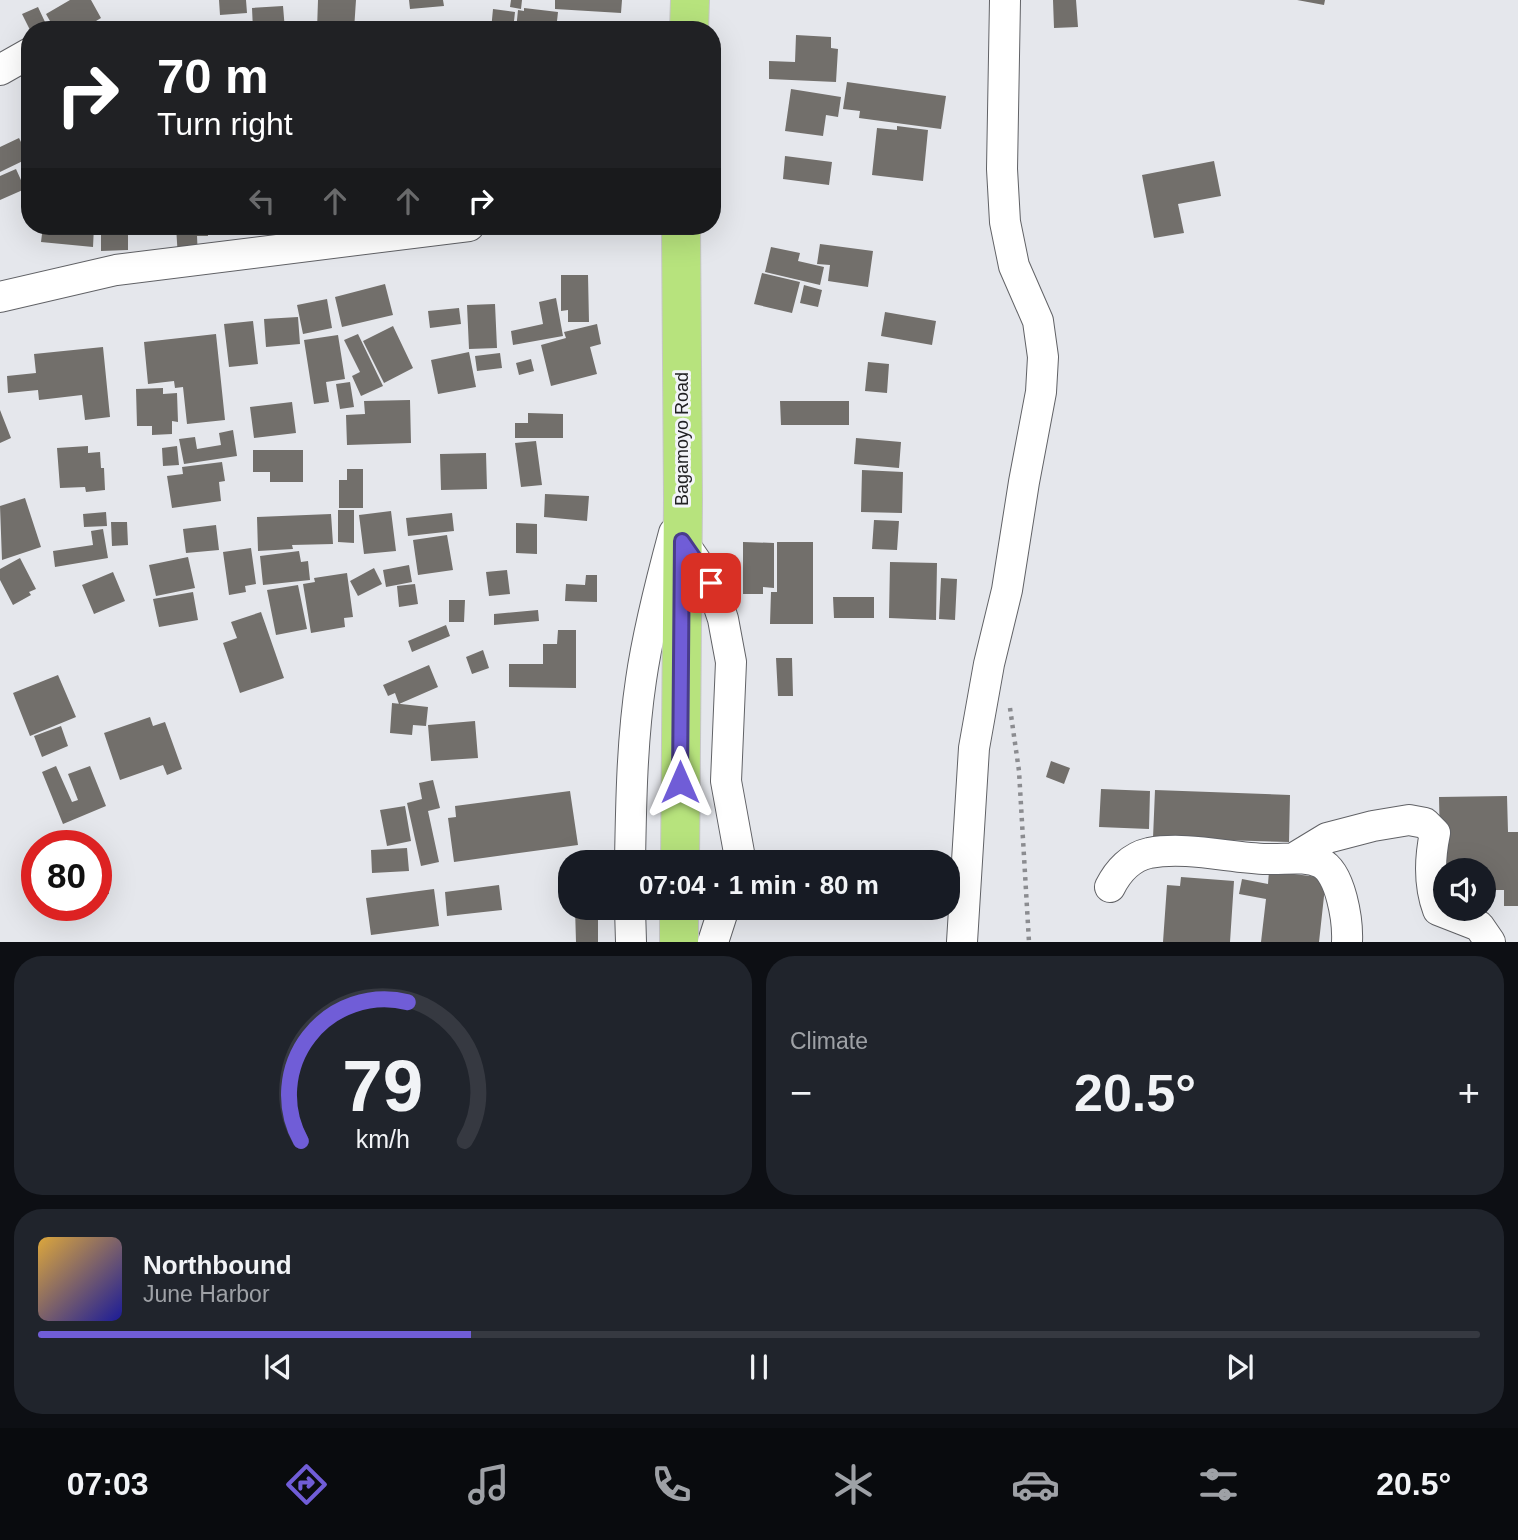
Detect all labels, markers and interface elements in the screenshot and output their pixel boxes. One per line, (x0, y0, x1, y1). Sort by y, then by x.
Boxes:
icon: right (42, 49, 133, 140)
text: 70 m (157, 49, 269, 103)
text: Turn right (157, 106, 293, 142)
icon: left (243, 182, 281, 220)
icon: ahead (316, 182, 354, 220)
icon: ahead (389, 182, 427, 220)
icon: right (462, 182, 500, 220)
street label: Bagamoyo Road (672, 372, 692, 506)
pin (681, 553, 741, 613)
icon: arrive (692, 564, 730, 602)
position arrow (643, 745, 717, 819)
speed limit sign: 80 (21, 830, 112, 921)
map controls (1433, 858, 1496, 921)
button: sound (1433, 858, 1496, 921)
text: 07:04 · 1 min · 80 m (639, 870, 879, 900)
text: Climate (790, 1028, 868, 1054)
text: 79 (343, 1046, 423, 1127)
text: 20.5° (1074, 1064, 1196, 1122)
text: − (790, 1072, 812, 1114)
text: + (1458, 1072, 1480, 1114)
text: km/h (356, 1125, 410, 1153)
text: Northbound (143, 1250, 292, 1280)
text: June Harbor (143, 1281, 270, 1307)
icon: previous (259, 1348, 297, 1386)
icon: pause (740, 1348, 778, 1386)
icon: next (1221, 1348, 1259, 1386)
icon: directions (282, 1460, 331, 1509)
icon: music (464, 1460, 513, 1509)
icon: phone (647, 1460, 696, 1509)
icon: climate (829, 1460, 878, 1509)
icon: car (1011, 1460, 1060, 1509)
icon: filters (1194, 1460, 1243, 1509)
text: 07:03 (67, 1466, 149, 1502)
text: 20.5° (1376, 1466, 1451, 1502)

